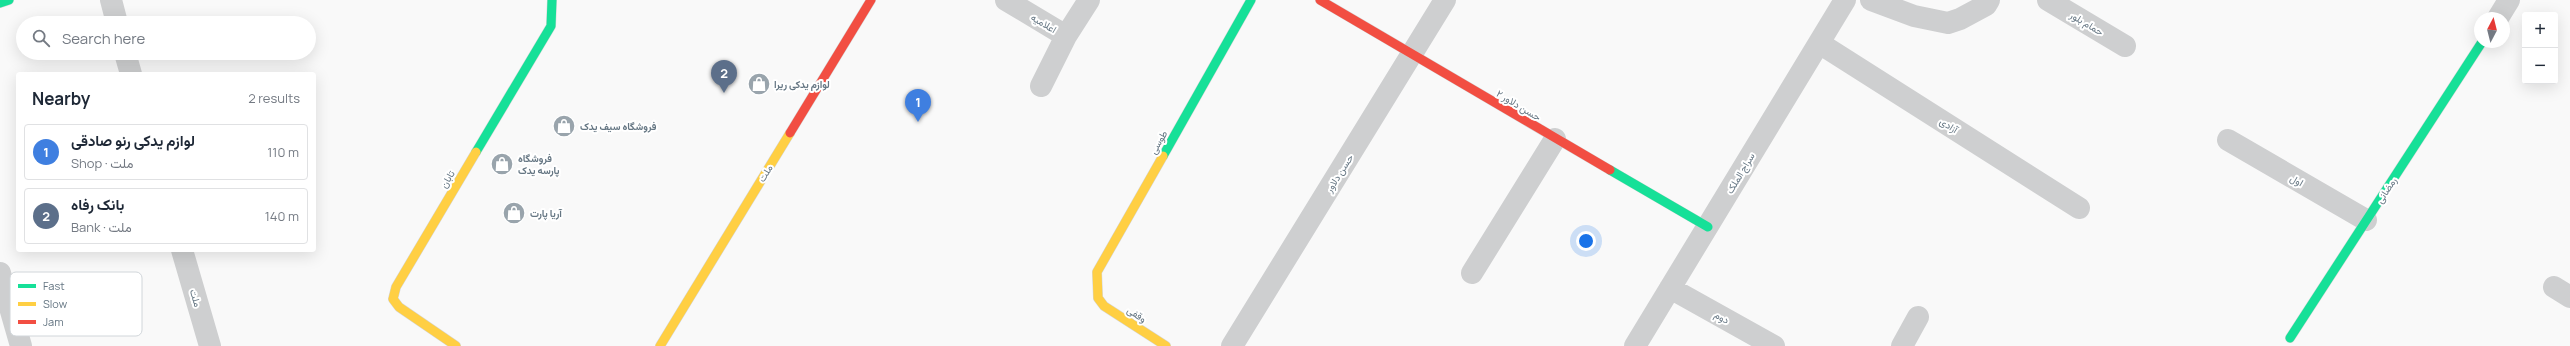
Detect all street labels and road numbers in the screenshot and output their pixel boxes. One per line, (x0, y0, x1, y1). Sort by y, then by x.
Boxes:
street label: حمام بلور (2067, 7, 2107, 39)
street label: اعلامیه (1029, 10, 1059, 36)
street label: حسن دلاور ۲ (1494, 86, 1544, 124)
street label: آزادی (1937, 114, 1961, 136)
street label: طوسی (1146, 127, 1171, 156)
street label: سراج الملک (1722, 150, 1758, 196)
street label: حسن دلاور (1321, 151, 1356, 196)
street label: ملت (754, 162, 776, 184)
street label: تابان (436, 168, 458, 190)
street label: اول (2288, 171, 2306, 189)
street label: رمضانی (2372, 174, 2400, 206)
street label: ملت (187, 288, 205, 308)
street label: وقفی (1125, 303, 1149, 325)
street label: دوم (1712, 307, 1732, 327)

